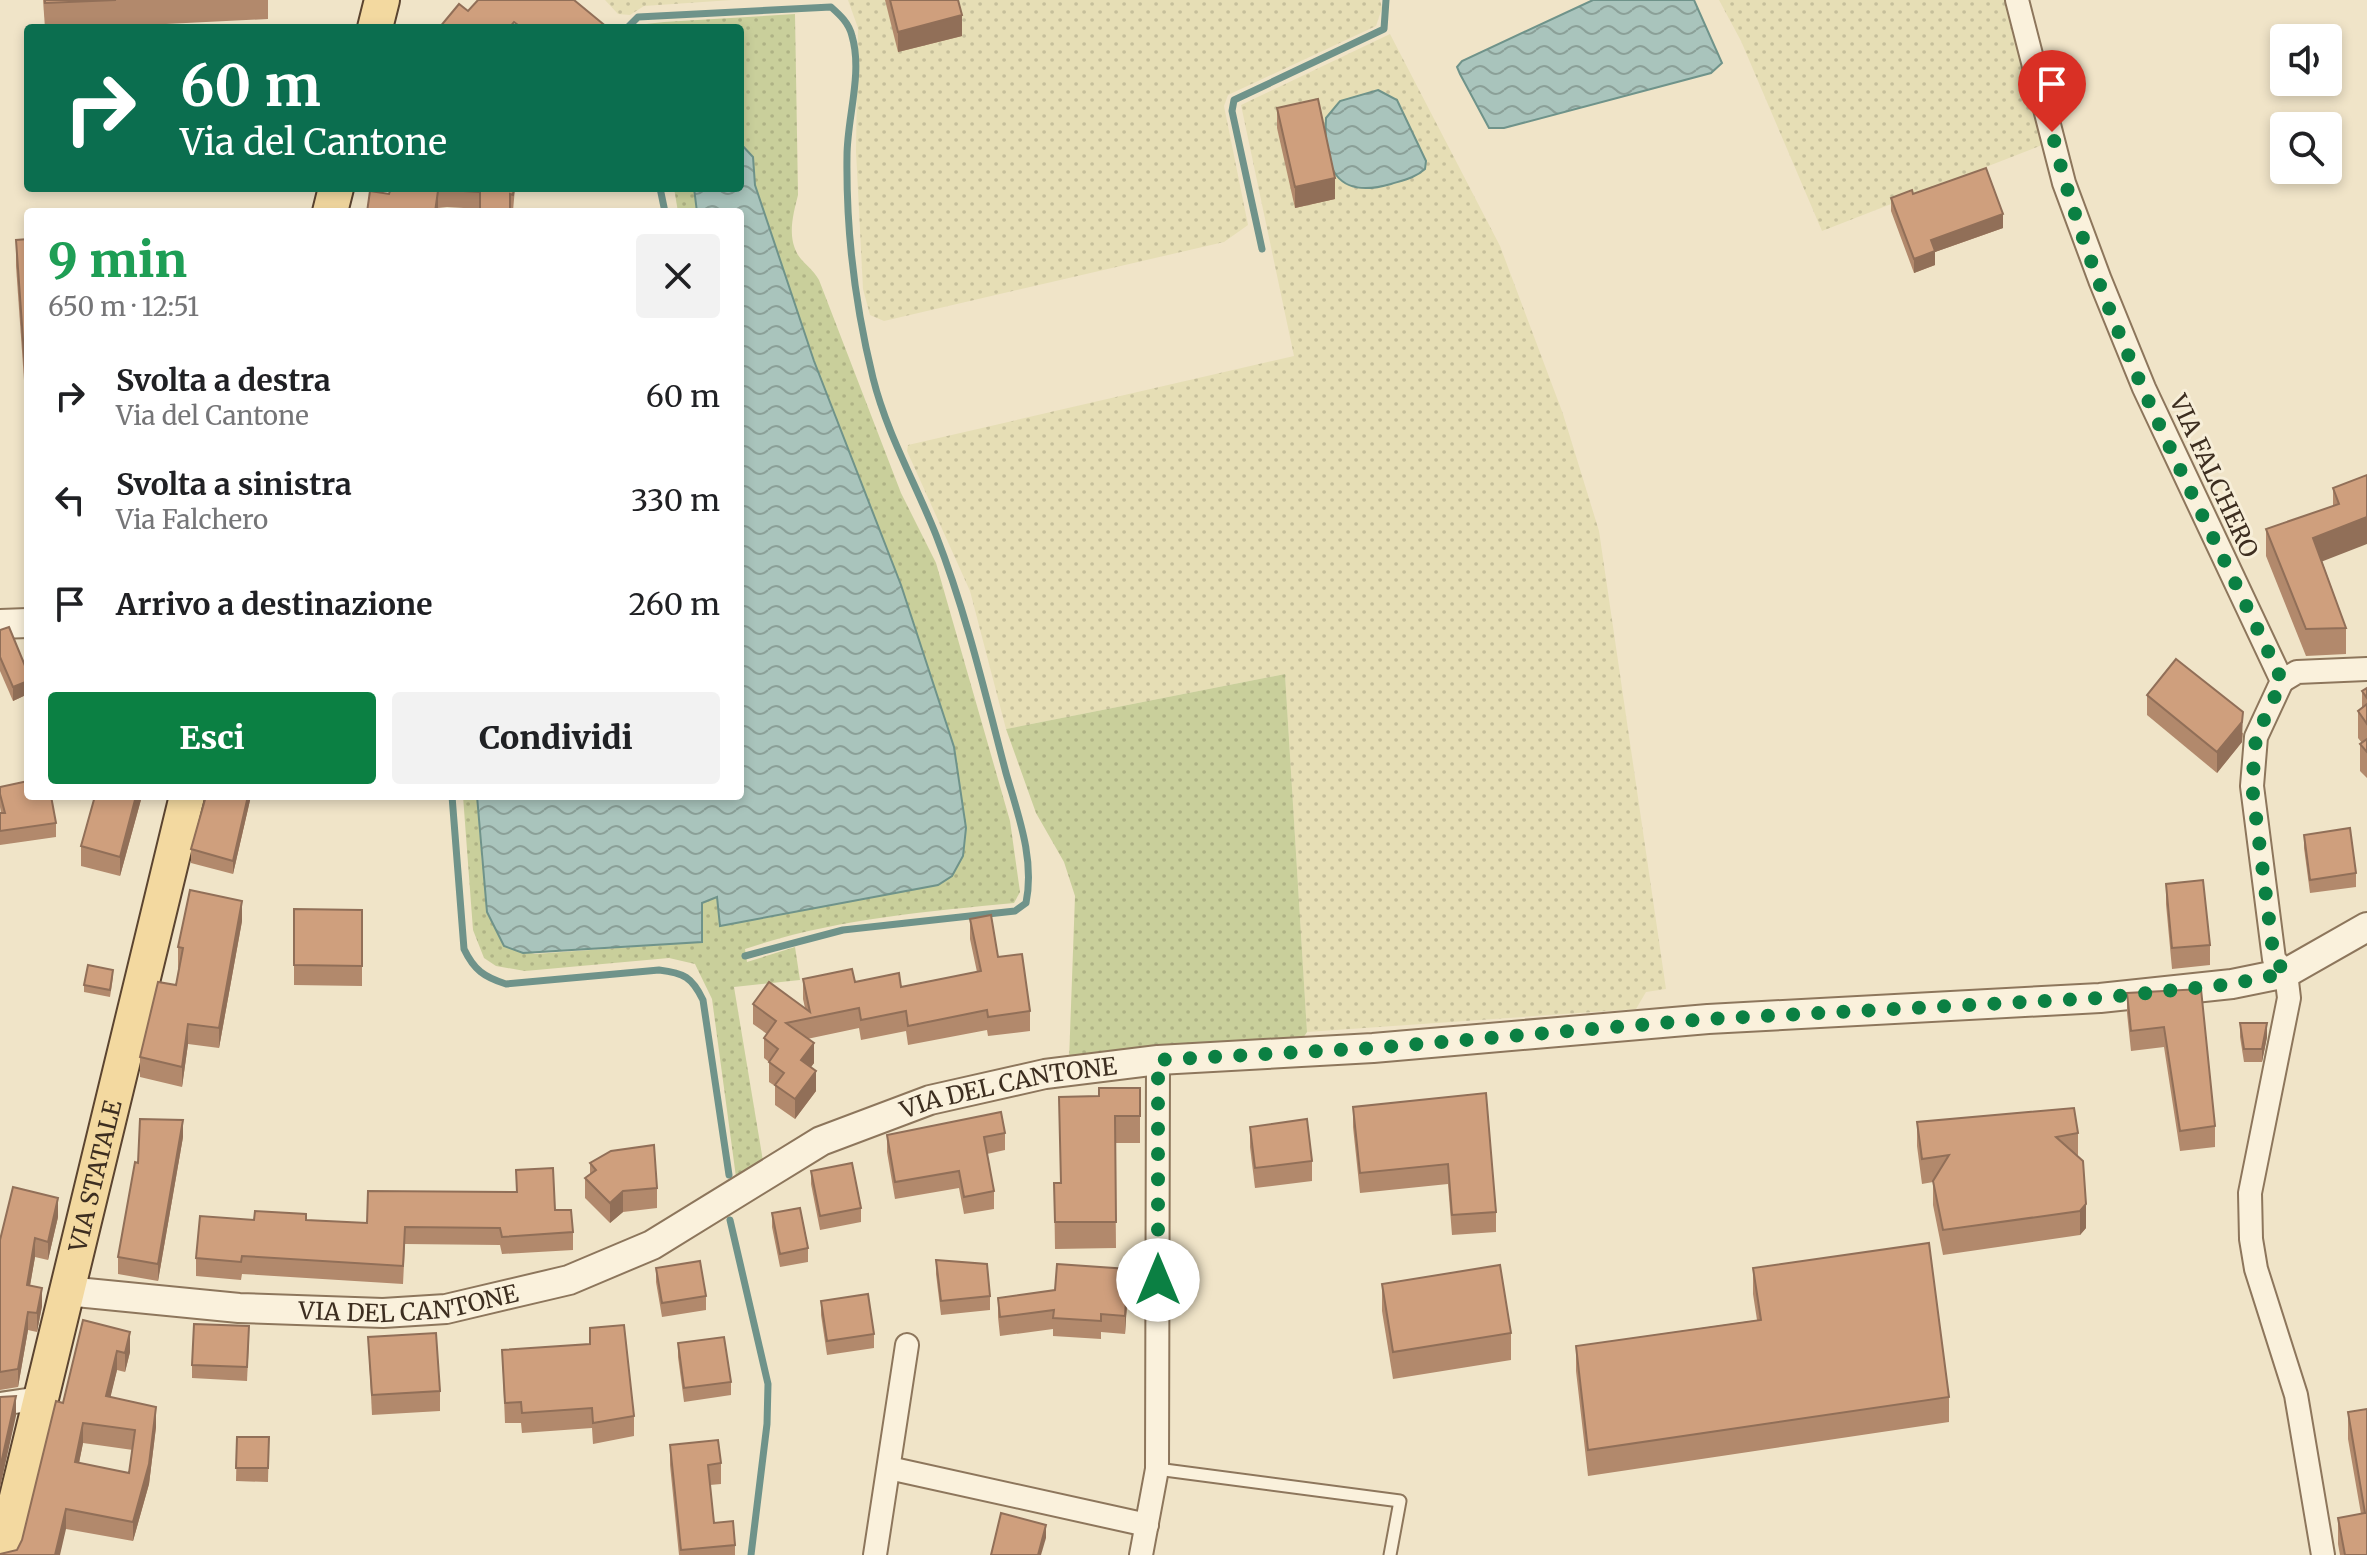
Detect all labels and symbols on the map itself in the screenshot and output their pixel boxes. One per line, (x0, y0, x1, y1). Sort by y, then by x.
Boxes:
pin (2018, 50, 2086, 132)
street label: VIA FALCHERO (2162, 389, 2265, 562)
street label: VIA DEL CANTONE (895, 1050, 1119, 1126)
street label: VIA STATALE (61, 1096, 128, 1256)
position arrow (1116, 1238, 1200, 1322)
street label: VIA DEL CANTONE (297, 1277, 522, 1329)

